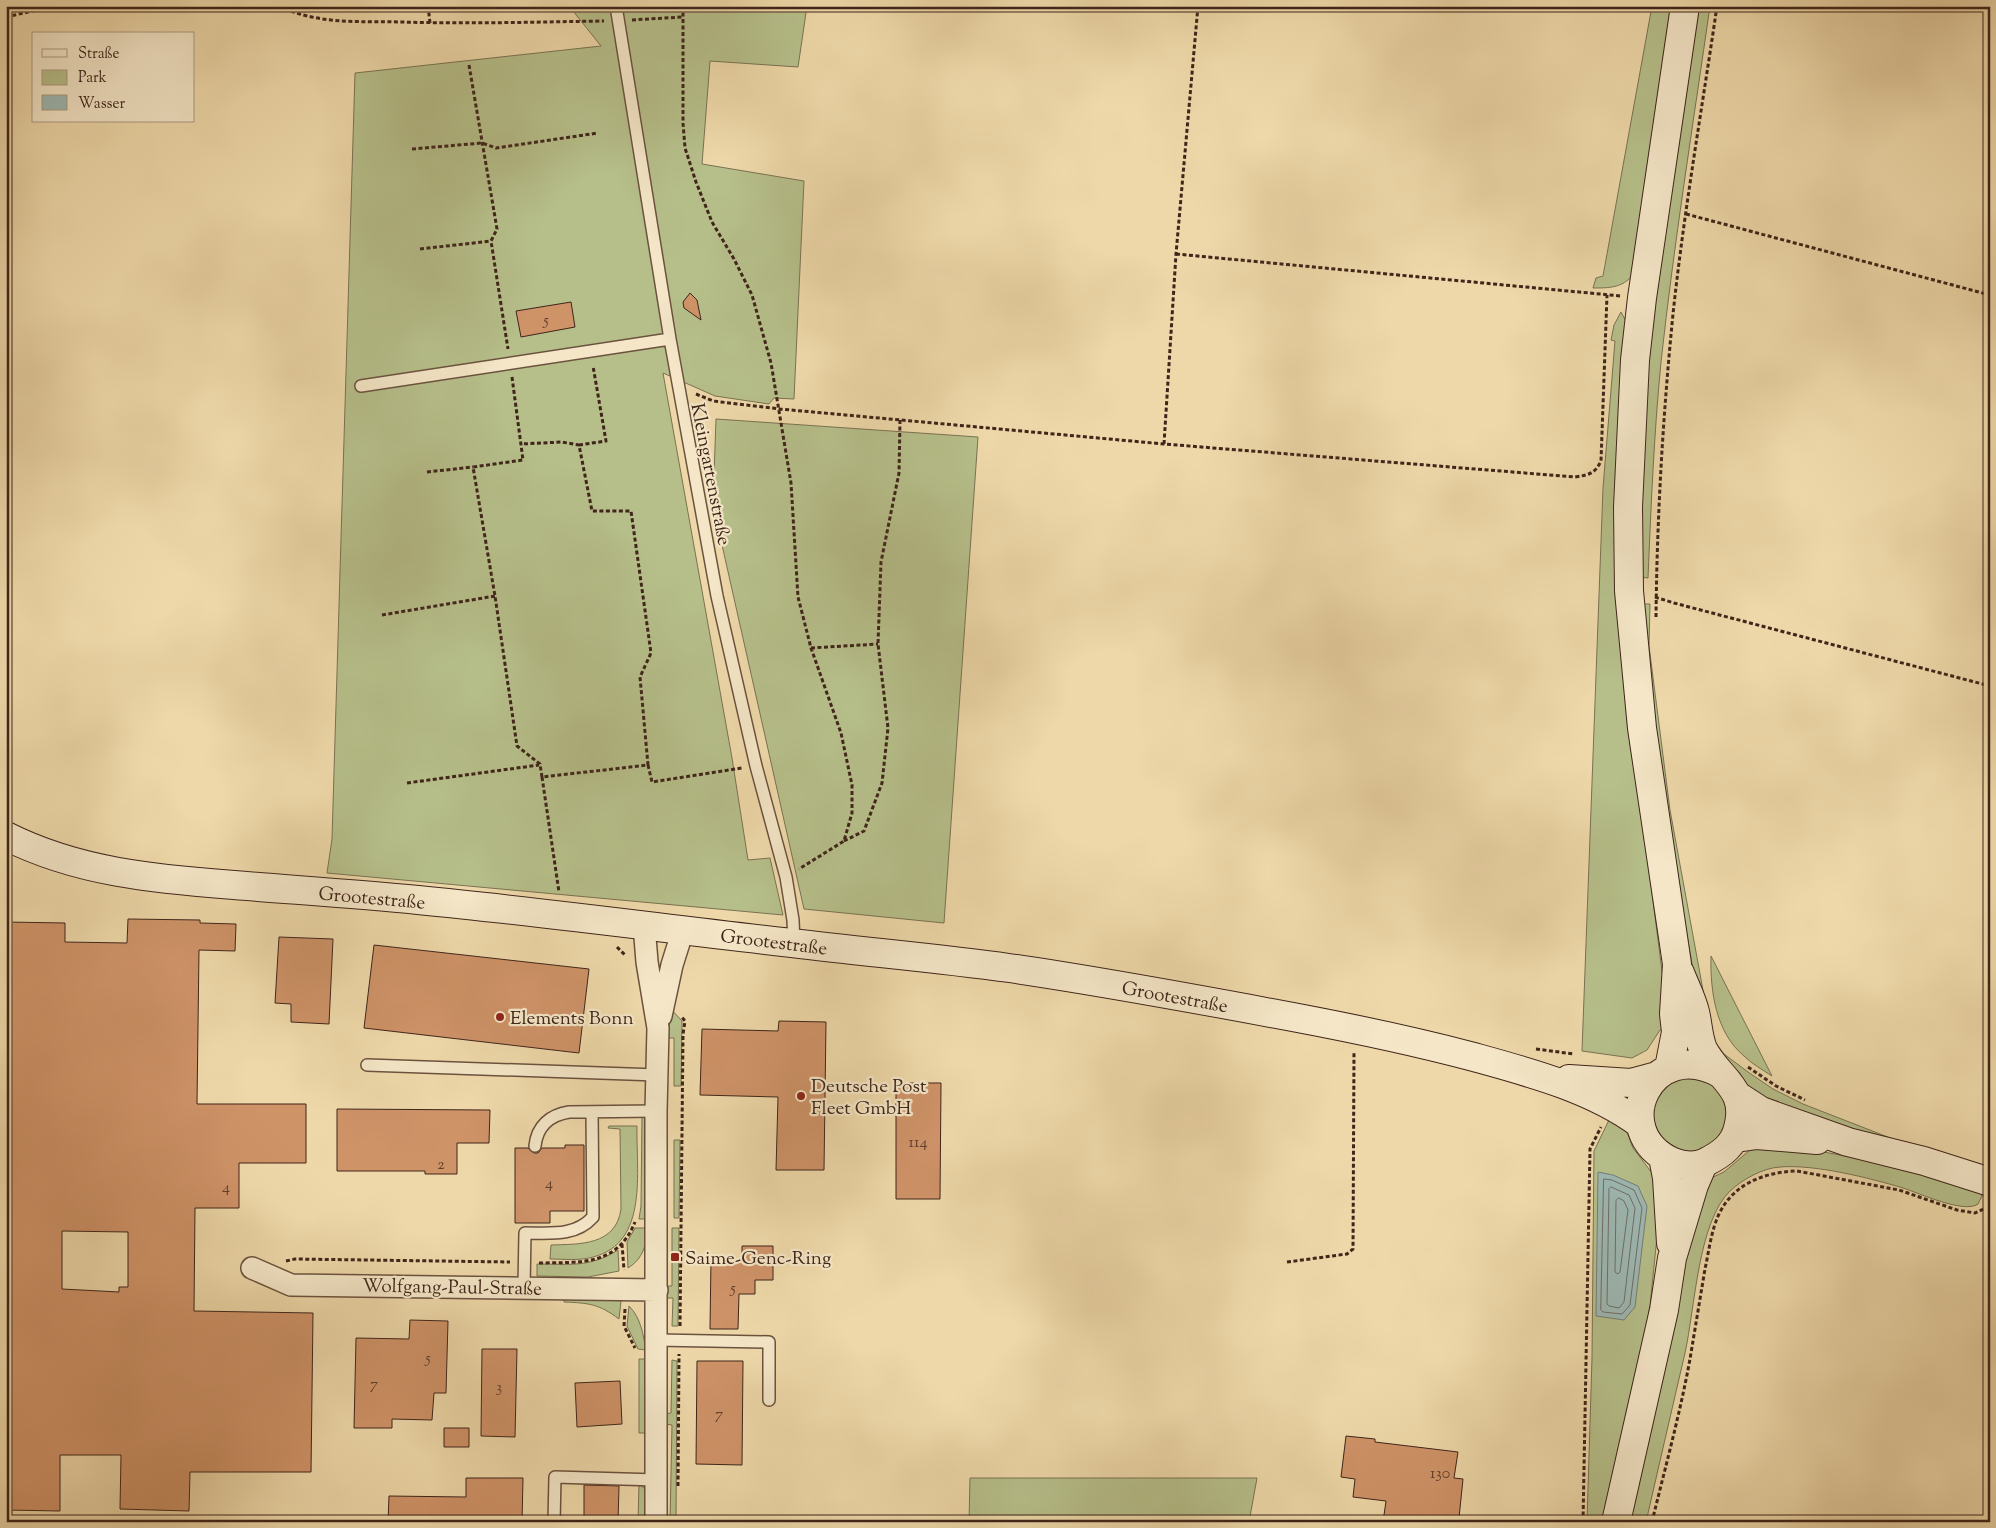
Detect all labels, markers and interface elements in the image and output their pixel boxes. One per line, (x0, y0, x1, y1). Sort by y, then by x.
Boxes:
legend (32, 32, 195, 122)
text: Straße (78, 44, 120, 65)
text: Park (78, 68, 107, 89)
text: Wasser (78, 94, 125, 115)
house number: 5 (542, 310, 549, 333)
street label: Kleingartenstraße (683, 401, 737, 548)
street label: Grootestraße (317, 881, 427, 918)
street label: Grootestraße (719, 924, 829, 963)
street label: Grootestraße (1119, 976, 1230, 1021)
place label: Elements Bonn (510, 1006, 634, 1033)
marker: Elements Bonn (494, 1011, 506, 1023)
place label: Deutsche Post Fleet GmbH (811, 1074, 927, 1123)
marker: Deutsche Post Fleet GmbH (795, 1090, 807, 1102)
house number: 114 (909, 1132, 927, 1155)
house number: 2 (437, 1154, 445, 1177)
house number: 4 (545, 1173, 553, 1196)
house number: 4 (222, 1177, 230, 1200)
place label: Saime-Genc-Ring (685, 1246, 831, 1273)
marker: Saime-Genc-Ring (669, 1251, 681, 1263)
street label: Wolfgang-Paul-Straße (362, 1273, 542, 1304)
house number: 5 (729, 1278, 736, 1301)
house number: 5 (424, 1348, 431, 1371)
house number: 7 (370, 1374, 378, 1397)
house number: 3 (496, 1377, 502, 1400)
house number: 7 (715, 1404, 723, 1427)
house number: 130 (1430, 1463, 1450, 1486)

